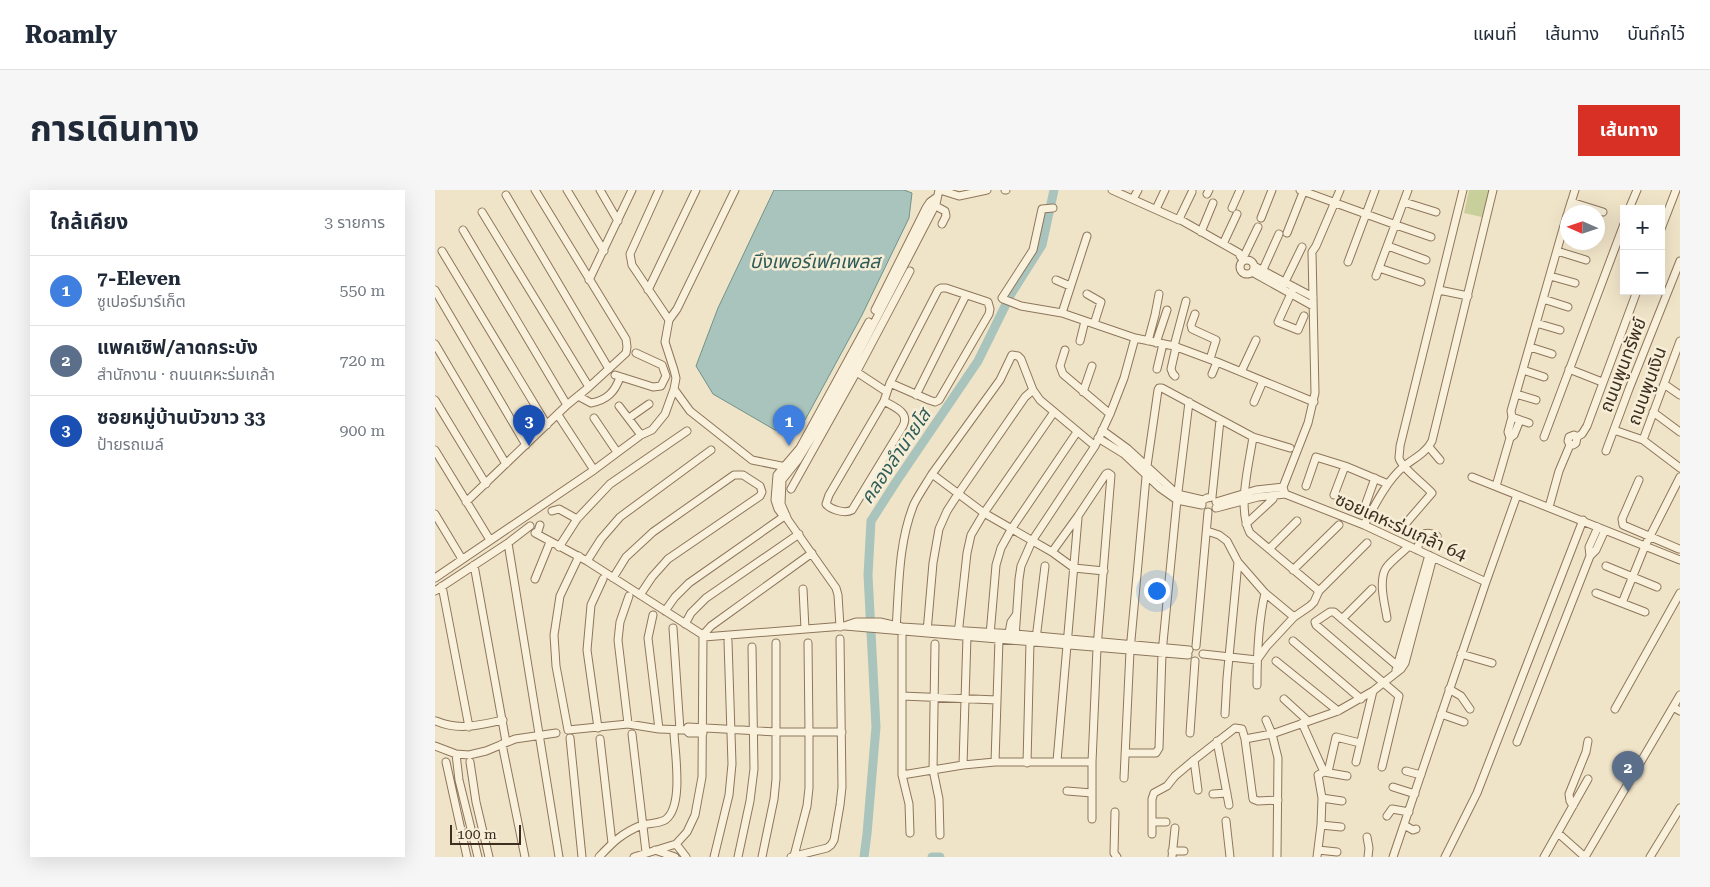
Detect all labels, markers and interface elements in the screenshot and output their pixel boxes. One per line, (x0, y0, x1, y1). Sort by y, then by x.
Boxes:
text: Roamly (25, 21, 117, 49)
text: แผนที่ (1473, 23, 1517, 44)
text: เส้นทาง (1545, 23, 1599, 44)
text: บันทึกไว้ (1627, 23, 1685, 44)
button: เส้นทาง (1578, 105, 1680, 156)
text: การเดินทาง (30, 109, 199, 150)
north arrow (1560, 205, 1605, 250)
map controls (1620, 205, 1665, 295)
button: + (1620, 205, 1665, 250)
text: ใกล้เคียง (50, 210, 128, 234)
text: 3 รายการ (324, 213, 385, 232)
water label: บึงเพอร์เฟคเพลส (750, 250, 882, 273)
button: − (1620, 250, 1665, 295)
text: 7-Eleven (97, 267, 181, 290)
text: 1 (62, 281, 70, 300)
text: 550 m (339, 281, 385, 300)
text: ซูเปอร์มาร์เก็ต (97, 292, 186, 311)
street label: ถนนพูนทรัพย์ (1595, 315, 1652, 416)
text: แพคเซิฟ/ลาดกระบัง (97, 336, 258, 359)
street label: ถนนพูนเงิน (1623, 344, 1672, 429)
text: 2 (62, 351, 70, 370)
text: 720 m (339, 351, 385, 370)
text: สำนักงาน · ถนนเคหะร่มเกล้า (97, 365, 275, 384)
water label: คลองลำนายโส (855, 403, 937, 508)
pin: 3 (513, 405, 545, 446)
pin: 1 (773, 405, 805, 446)
text: ซอยหมู่บ้านบัวขาว 33 (97, 406, 265, 429)
text: 3 (62, 421, 70, 440)
text: 900 m (339, 421, 385, 440)
text: ป้ายรถเมล์ (97, 435, 164, 454)
street label: ซอยเคหะร่มเกล้า 64 (1332, 488, 1470, 565)
your location (1144, 578, 1170, 604)
pin: 2 (1612, 751, 1644, 792)
scale bar (450, 822, 521, 845)
text: 100 m (457, 826, 497, 842)

